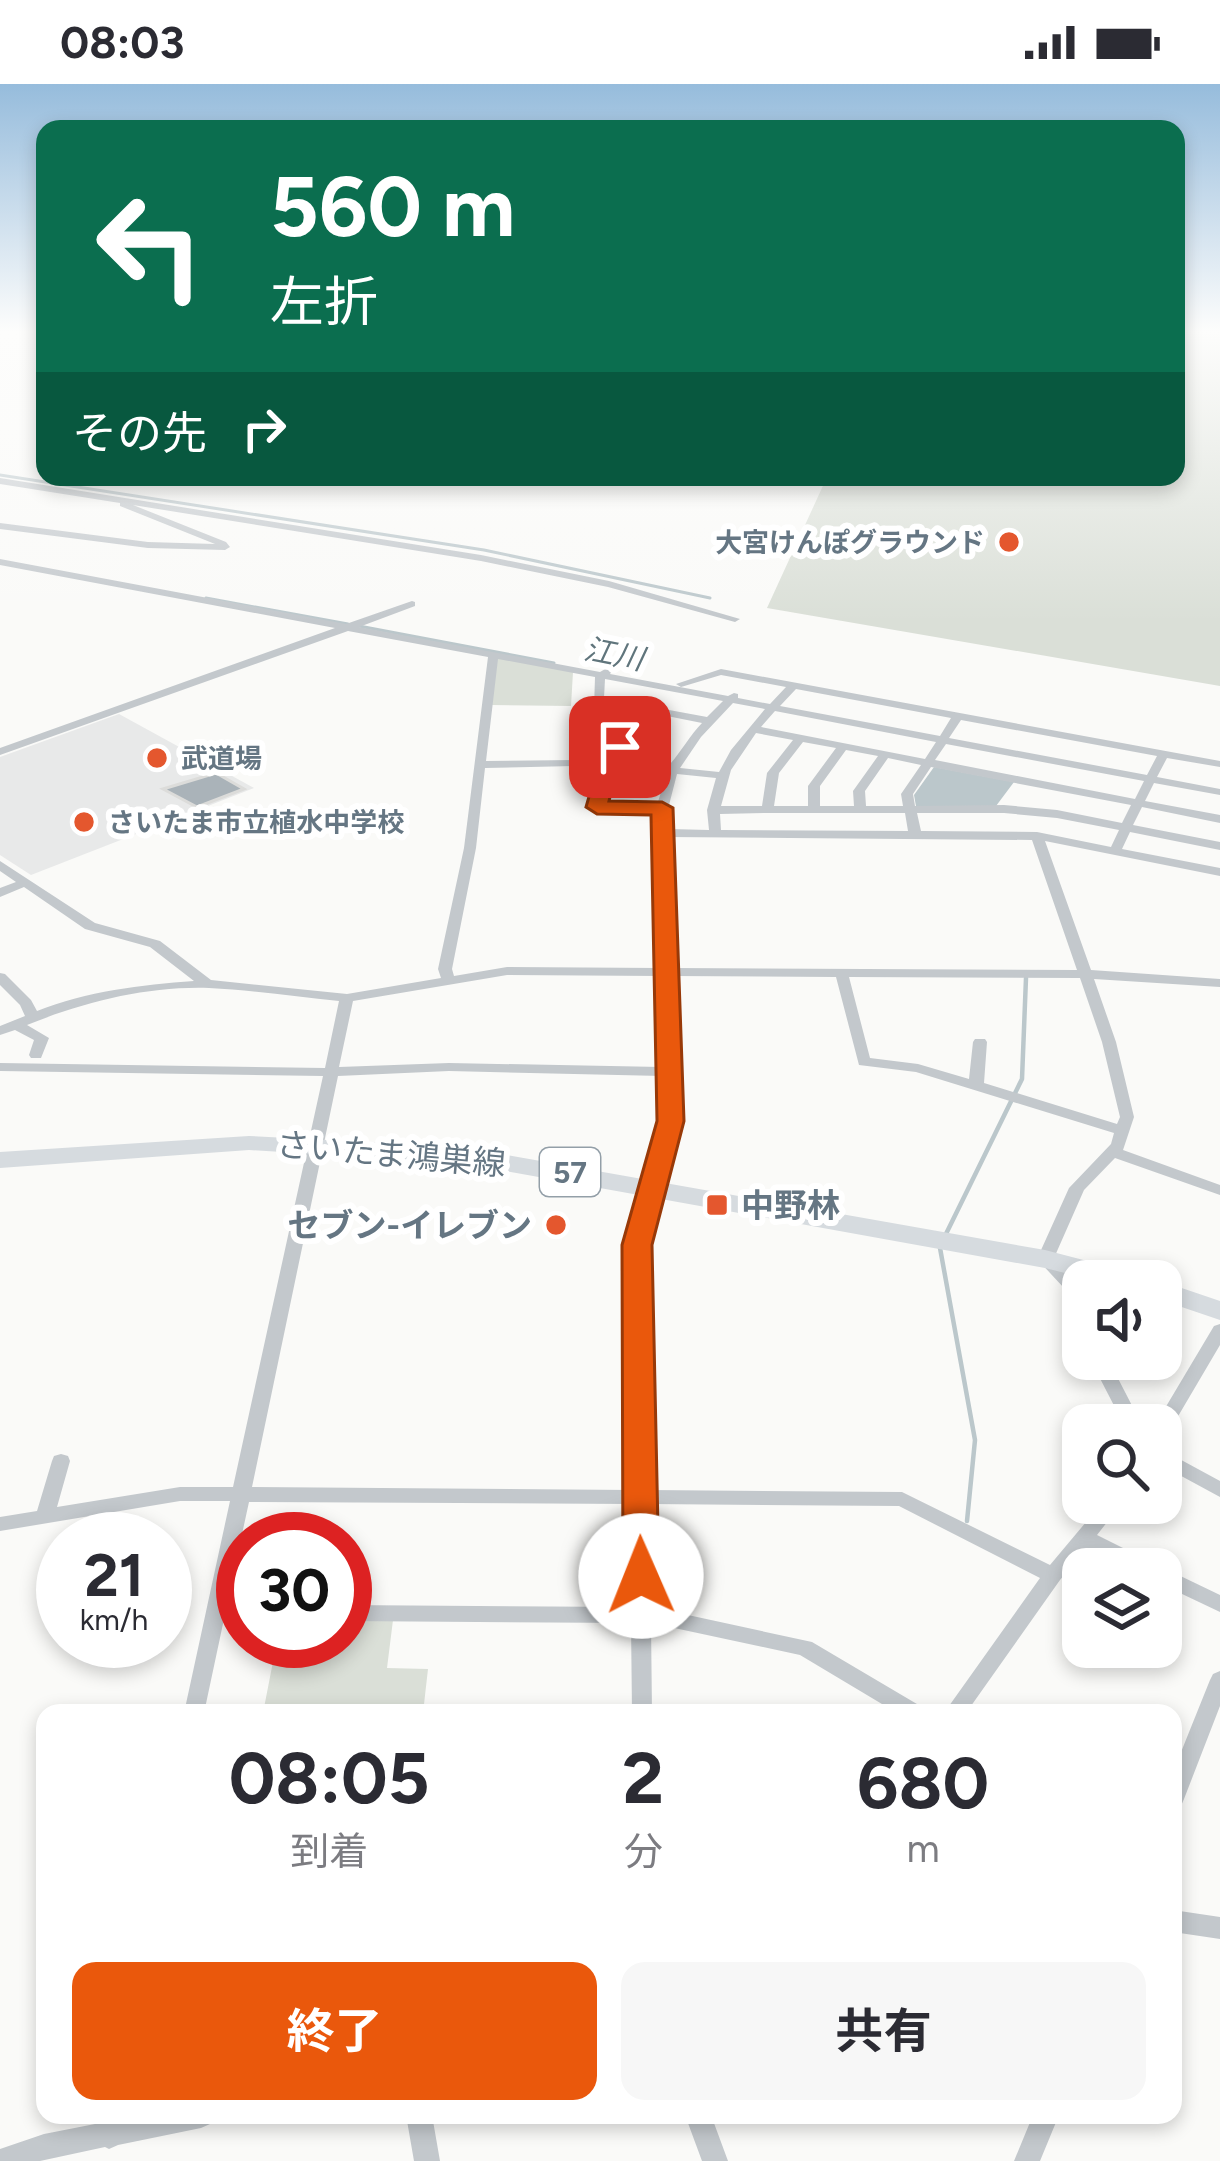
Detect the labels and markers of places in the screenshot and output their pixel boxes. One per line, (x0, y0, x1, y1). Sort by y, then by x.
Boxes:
place label: 大宮けんぽグラウンド (715, 526, 985, 559)
marker: 大宮けんぽグラウンド (996, 529, 1022, 555)
pin (569, 696, 671, 798)
place label: 武道場 (181, 742, 262, 775)
marker: 武道場 (144, 745, 170, 771)
place label: さいたま市立植水中学校 (108, 806, 404, 839)
marker: さいたま市立植水中学校 (71, 809, 97, 835)
place label: 中野林 (741, 1186, 840, 1225)
marker: 中野林 (704, 1192, 730, 1218)
place label: セブン-イレブン (288, 1206, 532, 1245)
marker: セブン-イレブン (543, 1212, 569, 1238)

